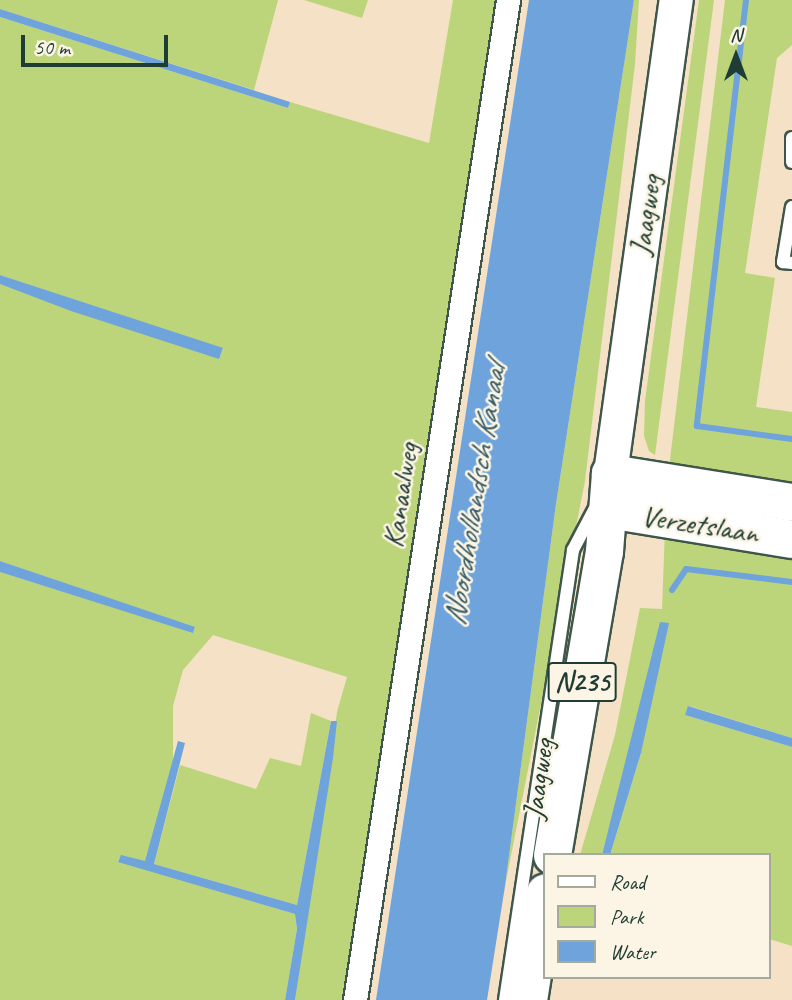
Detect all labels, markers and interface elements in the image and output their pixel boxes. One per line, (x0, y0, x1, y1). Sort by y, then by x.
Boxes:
scale bar (24, 21, 172, 65)
north arrow (701, 21, 771, 91)
text: N (730, 23, 742, 47)
text: 50 m (34, 34, 70, 60)
street label: Jaagweg (622, 173, 668, 257)
water label: Noordhollandsch Kanaal (435, 362, 515, 628)
street label: Kanaalweg (374, 440, 426, 550)
street label: Verzetslaan (639, 497, 761, 551)
road number: N235 (547, 658, 617, 706)
street label: Jaagweg (515, 737, 561, 821)
legend (544, 853, 771, 979)
text: Road (610, 869, 645, 895)
text: Park (610, 904, 643, 930)
text: Water (610, 939, 656, 965)

